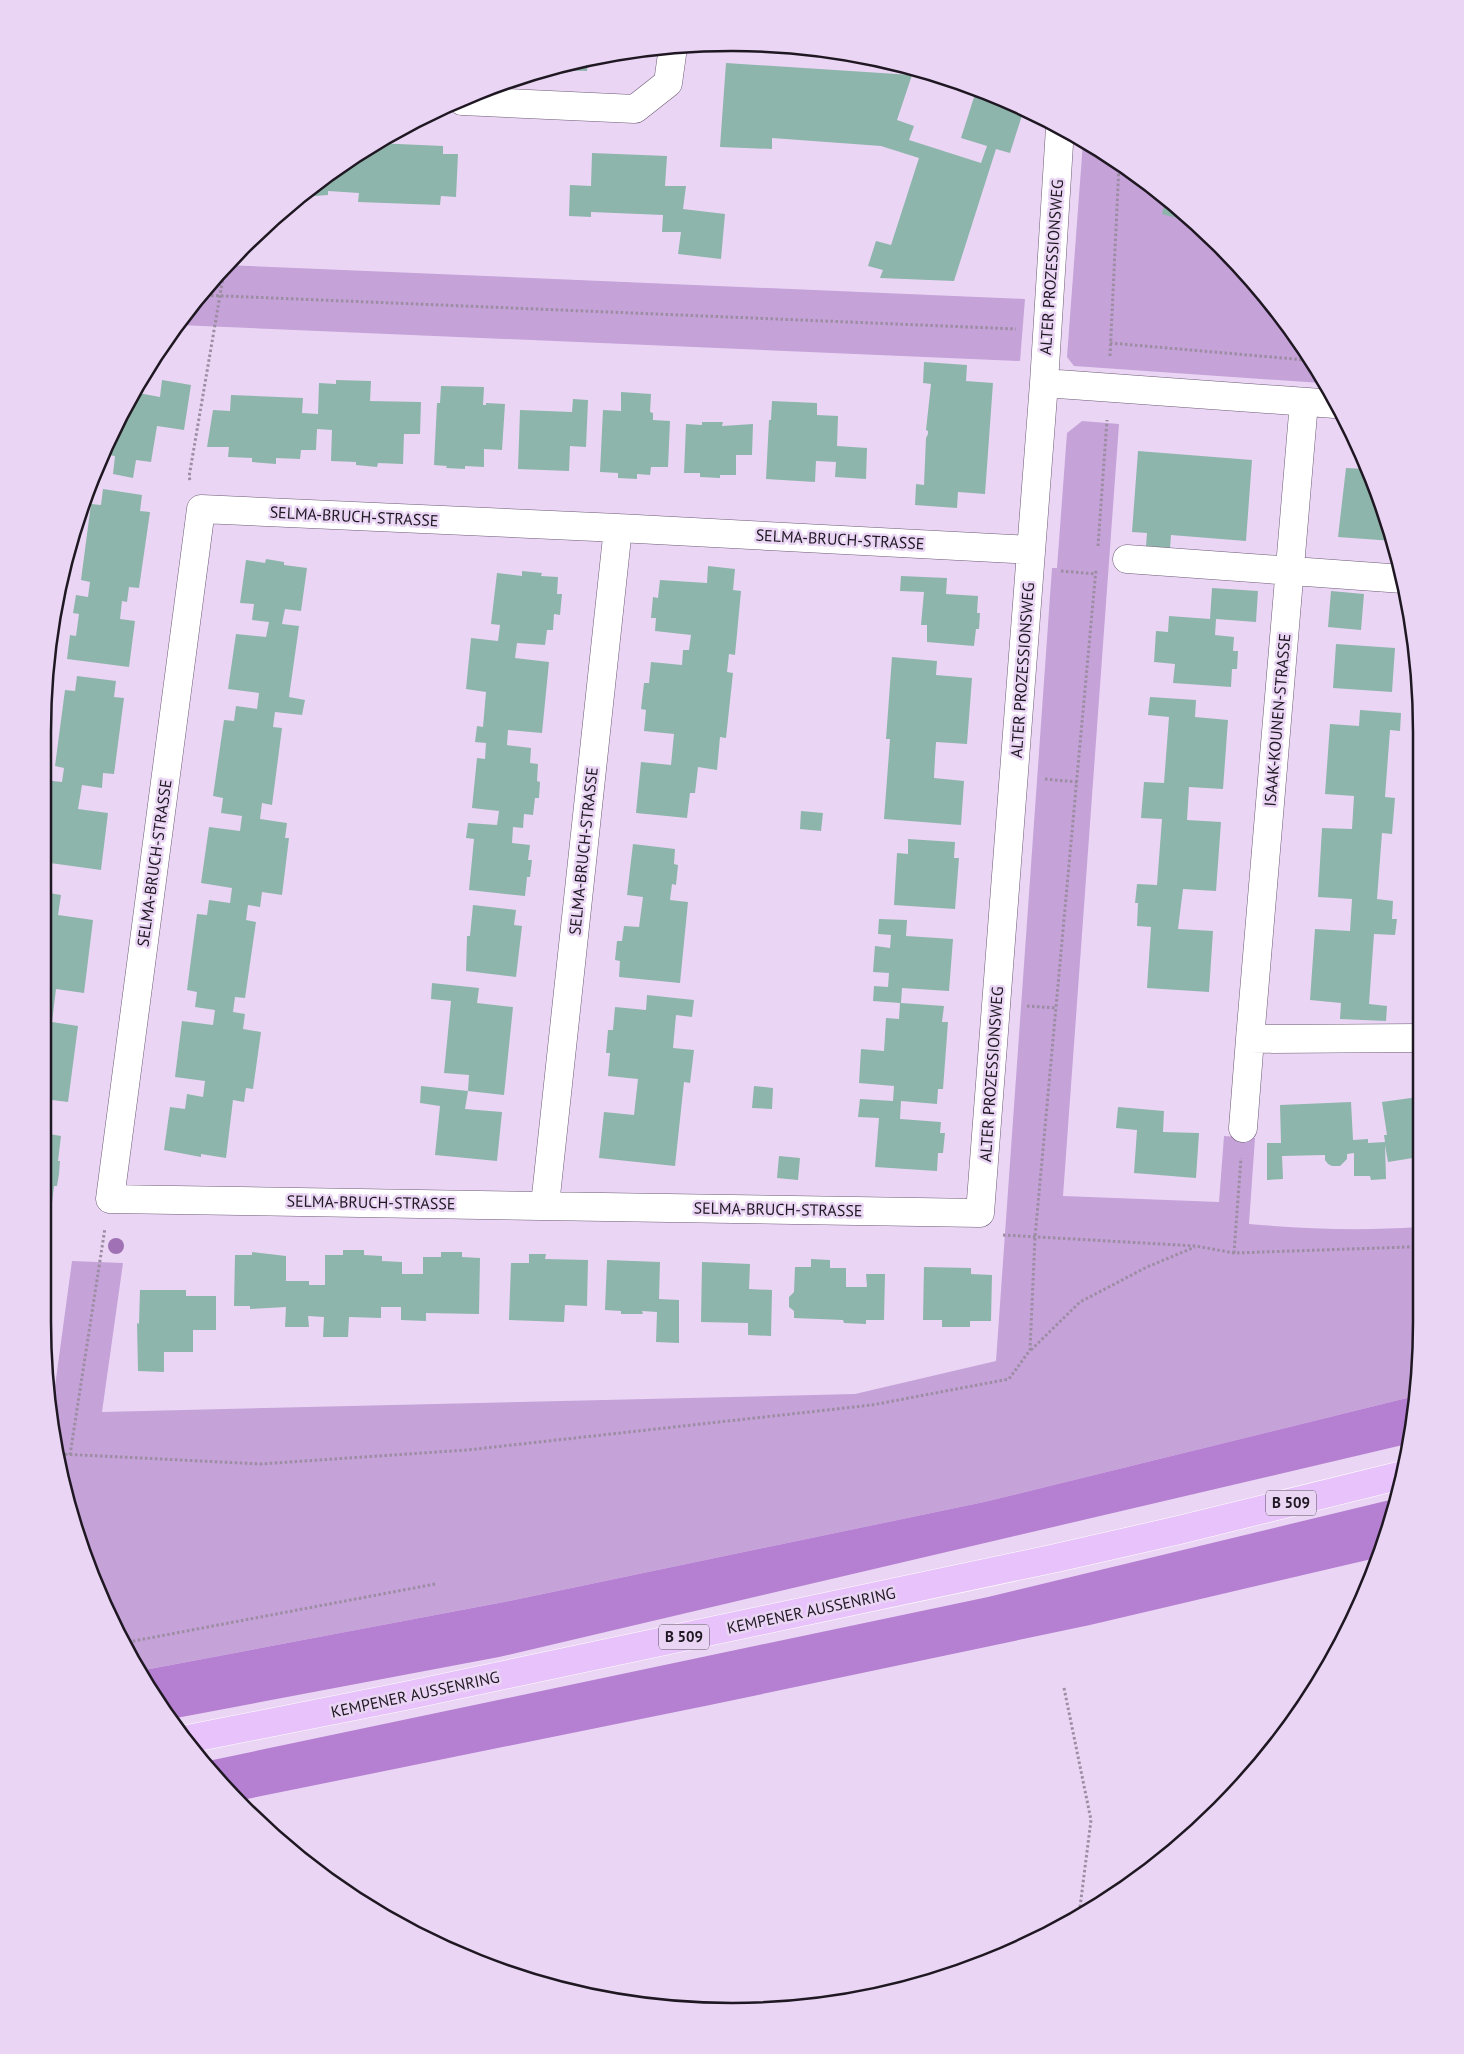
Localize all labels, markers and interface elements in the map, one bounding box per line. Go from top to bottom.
street label: ALTER PROZESSIONSWEG [1035,179,1067,355]
street label: SELMA-BRUCH-STRASSE [269,502,439,530]
street label: SELMA-BRUCH-STRASSE [755,525,925,553]
street label: ALTER PROZESSIONSWEG [1006,582,1038,758]
street label: ISAAK-KOUNEN-STRASSE [1259,633,1295,807]
street label: SELMA-BRUCH-STRASSE [564,766,602,936]
street label: SELMA-BRUCH-STRASSE [132,778,176,948]
street label: ALTER PROZESSIONSWEG [975,986,1007,1162]
street label: SELMA-BRUCH-STRASSE [286,1191,456,1213]
street label: SELMA-BRUCH-STRASSE [693,1198,863,1220]
road number: B 509 [1266,1490,1316,1516]
street label: KEMPENER AUSSENRING [725,1582,897,1638]
road number: B 509 [659,1624,709,1650]
street label: KEMPENER AUSSENRING [329,1666,501,1722]

